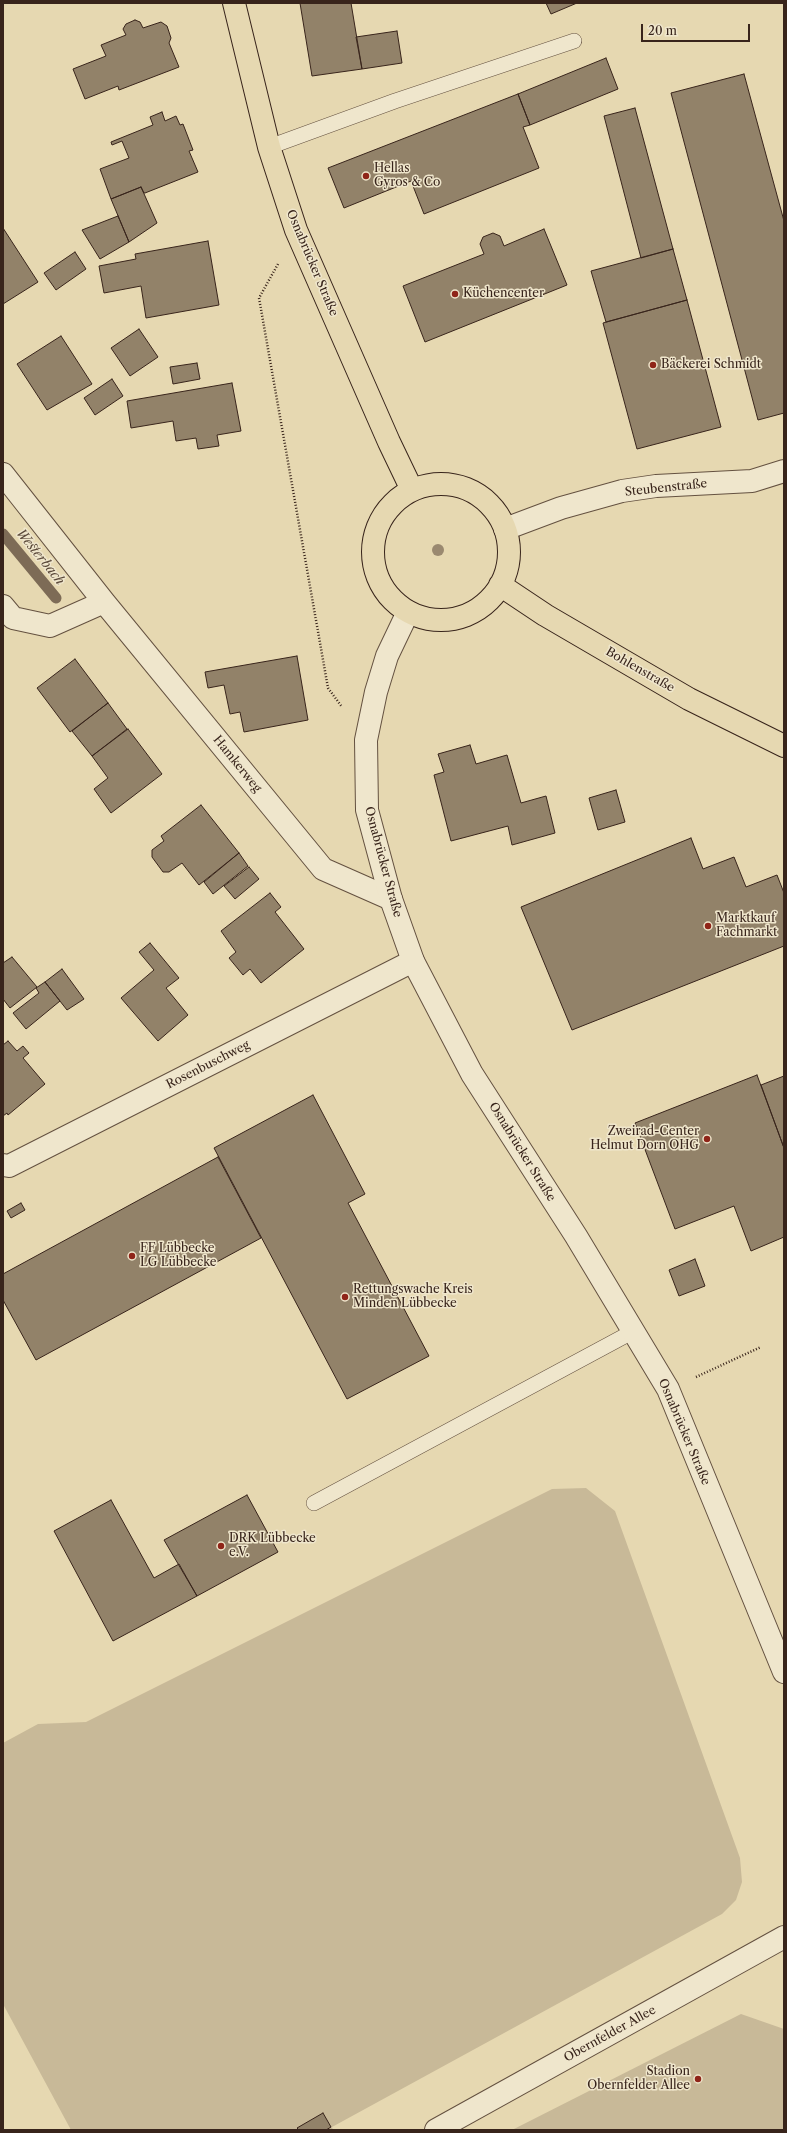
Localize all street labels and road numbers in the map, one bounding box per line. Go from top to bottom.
street label: Osnabrücker Straße [283,208,341,318]
street label: Steubenstraße [624,477,708,499]
street label: Bohlenstraße [603,645,677,695]
street label: Hamkerweg [210,733,264,795]
street label: Osnabrücker Straße [361,805,405,919]
street label: Rosenbuschweg [164,1038,252,1092]
street label: Osnabrücker Straße [486,1100,558,1204]
street label: Osnabrücker Straße [655,1377,713,1487]
street label: Obernfelder Allee [562,2003,658,2065]

